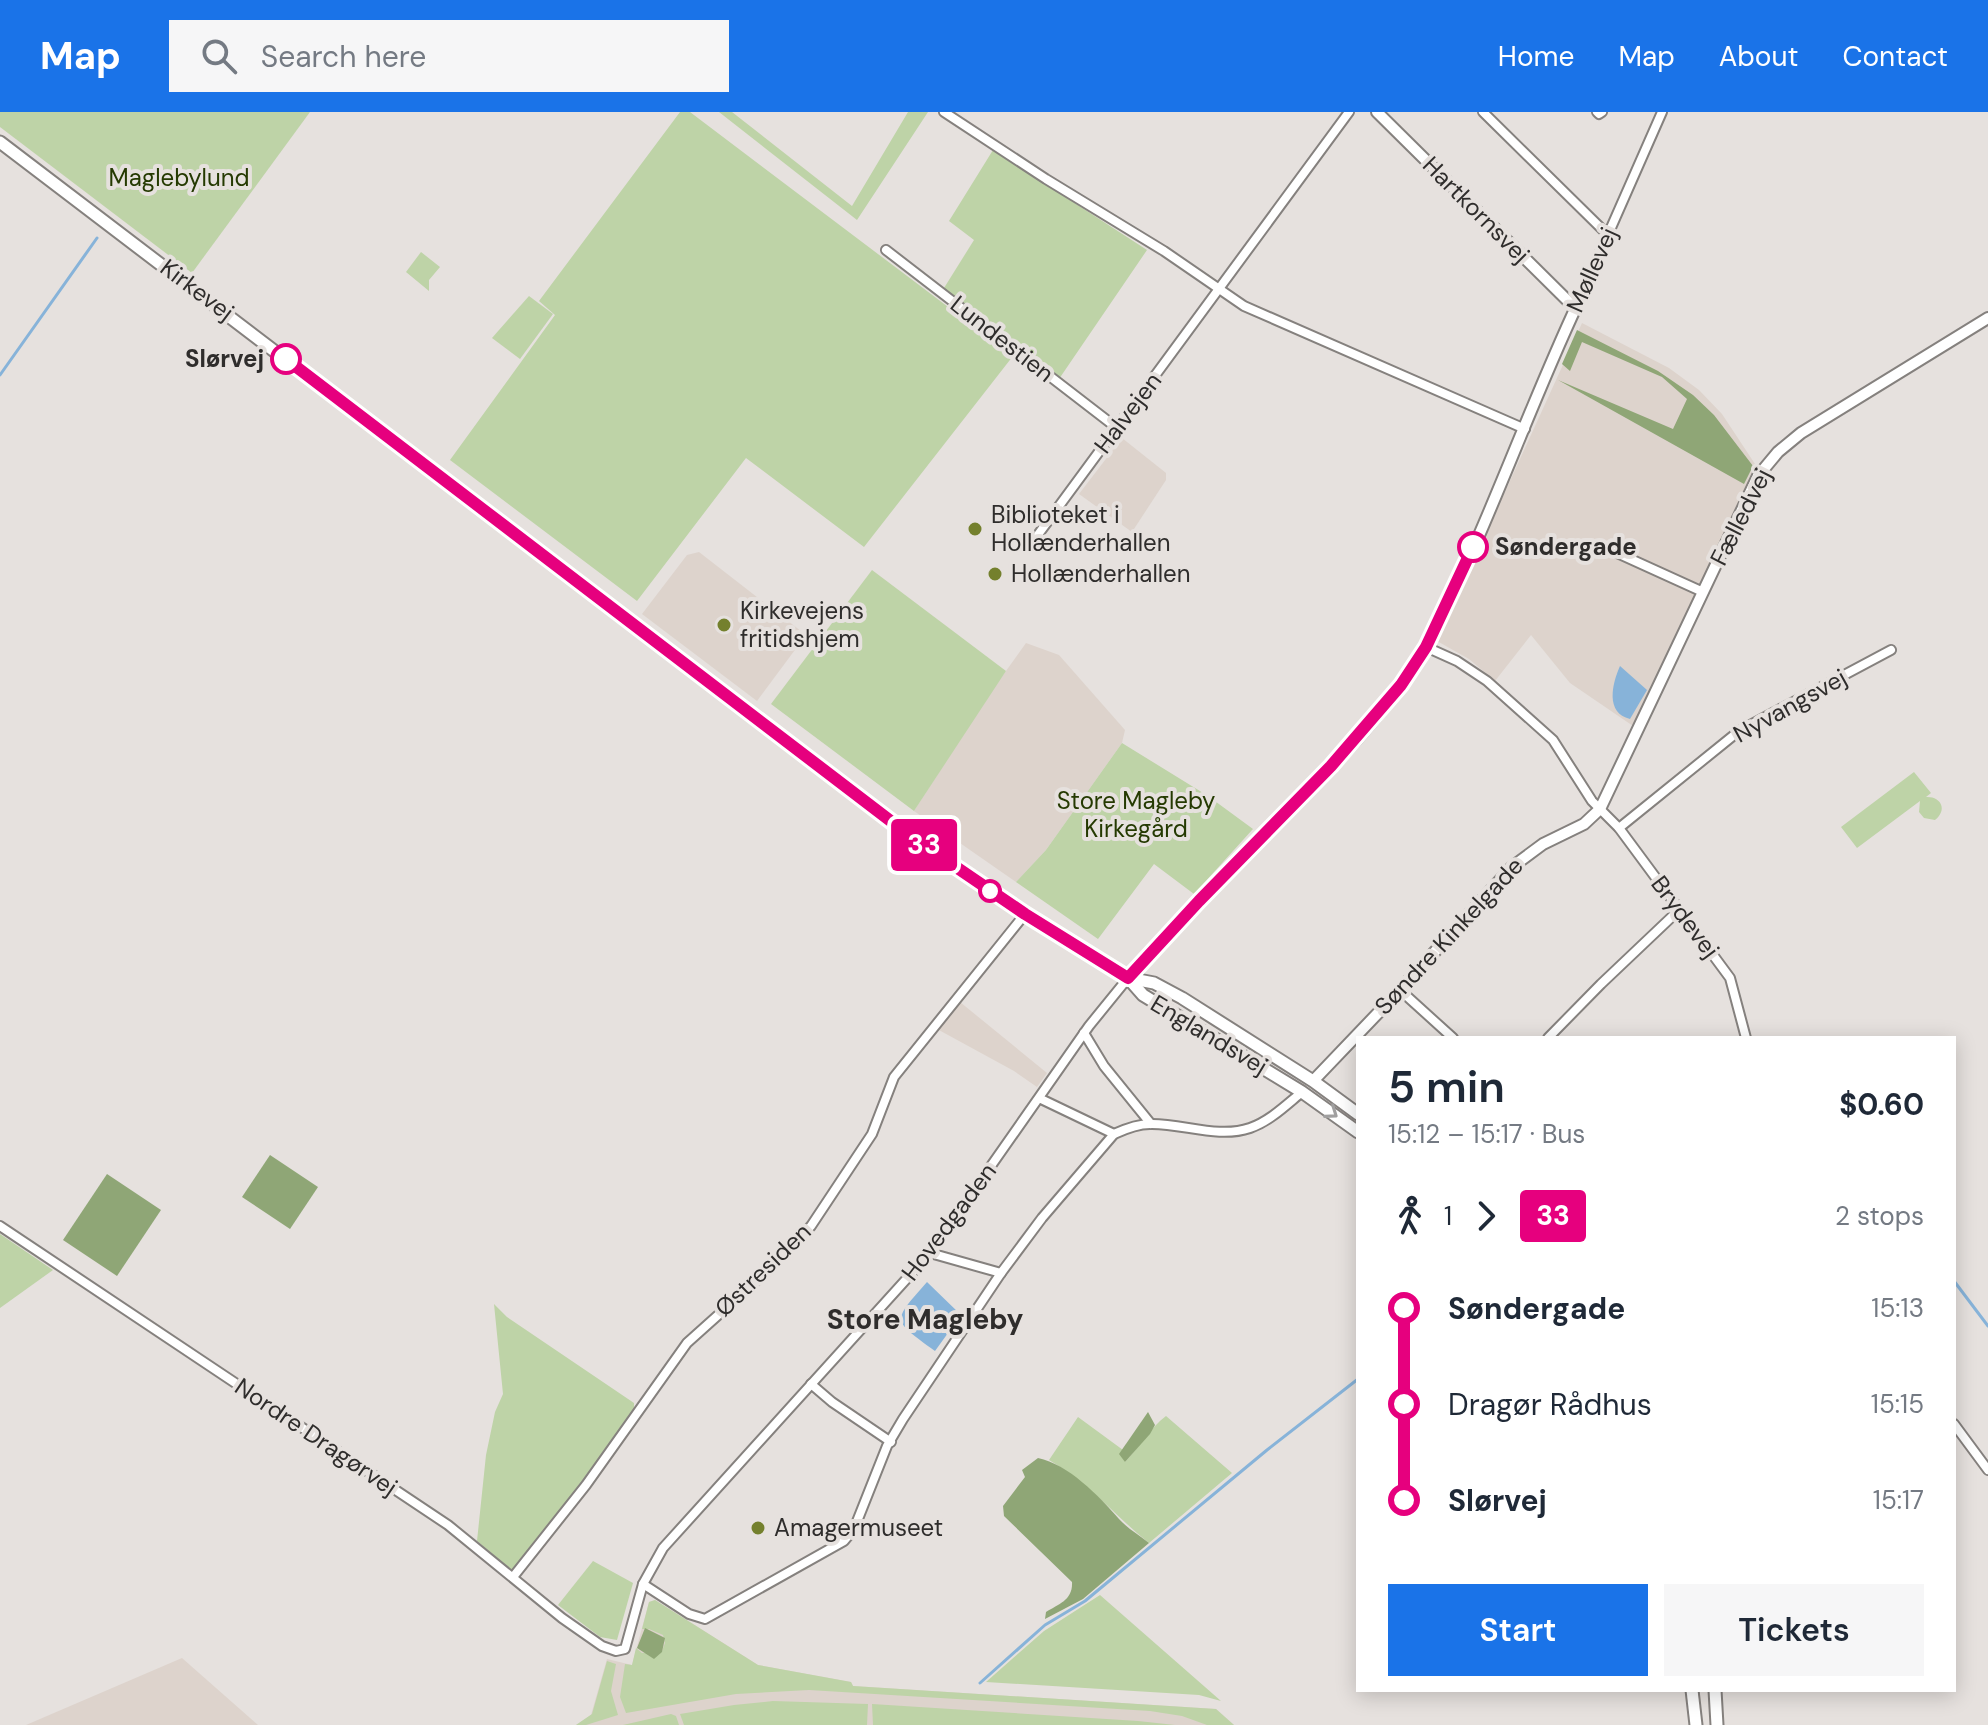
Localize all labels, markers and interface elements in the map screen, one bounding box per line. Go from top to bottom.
search box [169,20,729,92]
text: Map [40,31,121,81]
icon: search [197,34,241,78]
text: Search here [261,37,426,76]
text: Home [1498,38,1574,75]
text: Map [1618,38,1675,75]
text: About [1719,38,1798,75]
text: Contact [1842,38,1948,75]
street label: Hartkornsvej [1416,150,1536,270]
park label: Maglebylund [109,162,249,193]
street label: Møllevej [1559,222,1624,317]
street label: Kirkevej [154,252,240,327]
street label: Lundestien [944,289,1060,389]
place label: Slørvej [185,343,264,374]
marker: Slørvej [271,344,301,374]
street label: Halvejen [1087,366,1168,459]
street label: Fælledvej [1703,463,1778,571]
place label: Biblioteket i Hollænderhallen [991,499,1171,558]
marker: Biblioteket i Hollænderhallen [966,520,984,538]
place label: Søndergade [1495,531,1637,562]
marker: Søndergade [1458,532,1488,562]
place label: Hollænderhallen [1011,558,1191,589]
marker: Hollænderhallen [986,565,1004,583]
place label: Kirkevejens fritidshjem [740,595,864,654]
marker: Kirkevejens fritidshjem [715,616,733,634]
street label: Nyvangsvej [1728,662,1852,749]
park label: Store Magleby Kirkegård [1057,785,1215,844]
line badge: 33 [888,819,960,871]
text: 33 [907,826,941,863]
street label: Søndre Kinkelgade [1368,850,1530,1021]
street label: Brydevej [1644,869,1726,964]
unlabelled marker [979,880,1001,902]
street label: Englandsvej [1145,988,1273,1082]
text: 5 min [1388,1058,1505,1116]
text: $0.60 [1839,1085,1924,1124]
one-way arrow [1324,1104,1338,1118]
text: 15:12 – 15:17 · Bus [1388,1117,1585,1151]
street label: Hovedgaden [894,1157,1003,1287]
icon: walk [1388,1194,1432,1238]
icon: forward [1464,1194,1508,1238]
text: 33 [1536,1197,1570,1234]
text: 1 [1444,1199,1452,1233]
text: 2 stops [1835,1199,1924,1233]
street label: Østresiden [708,1216,817,1323]
text: Søndergade [1448,1289,1625,1328]
text: 15:13 [1871,1291,1924,1325]
district label: Store Magleby [827,1301,1023,1338]
street label: Nordre Dragørvej [229,1371,403,1502]
text: Dragør Rådhus [1448,1385,1652,1424]
text: 15:15 [1871,1387,1924,1421]
text: Slørvej [1448,1481,1547,1520]
text: 15:17 [1873,1483,1924,1517]
place label: Amagermuseet [774,1512,943,1543]
marker: Amagermuseet [749,1519,767,1537]
button: Start [1388,1584,1648,1676]
button: Tickets [1664,1584,1924,1676]

